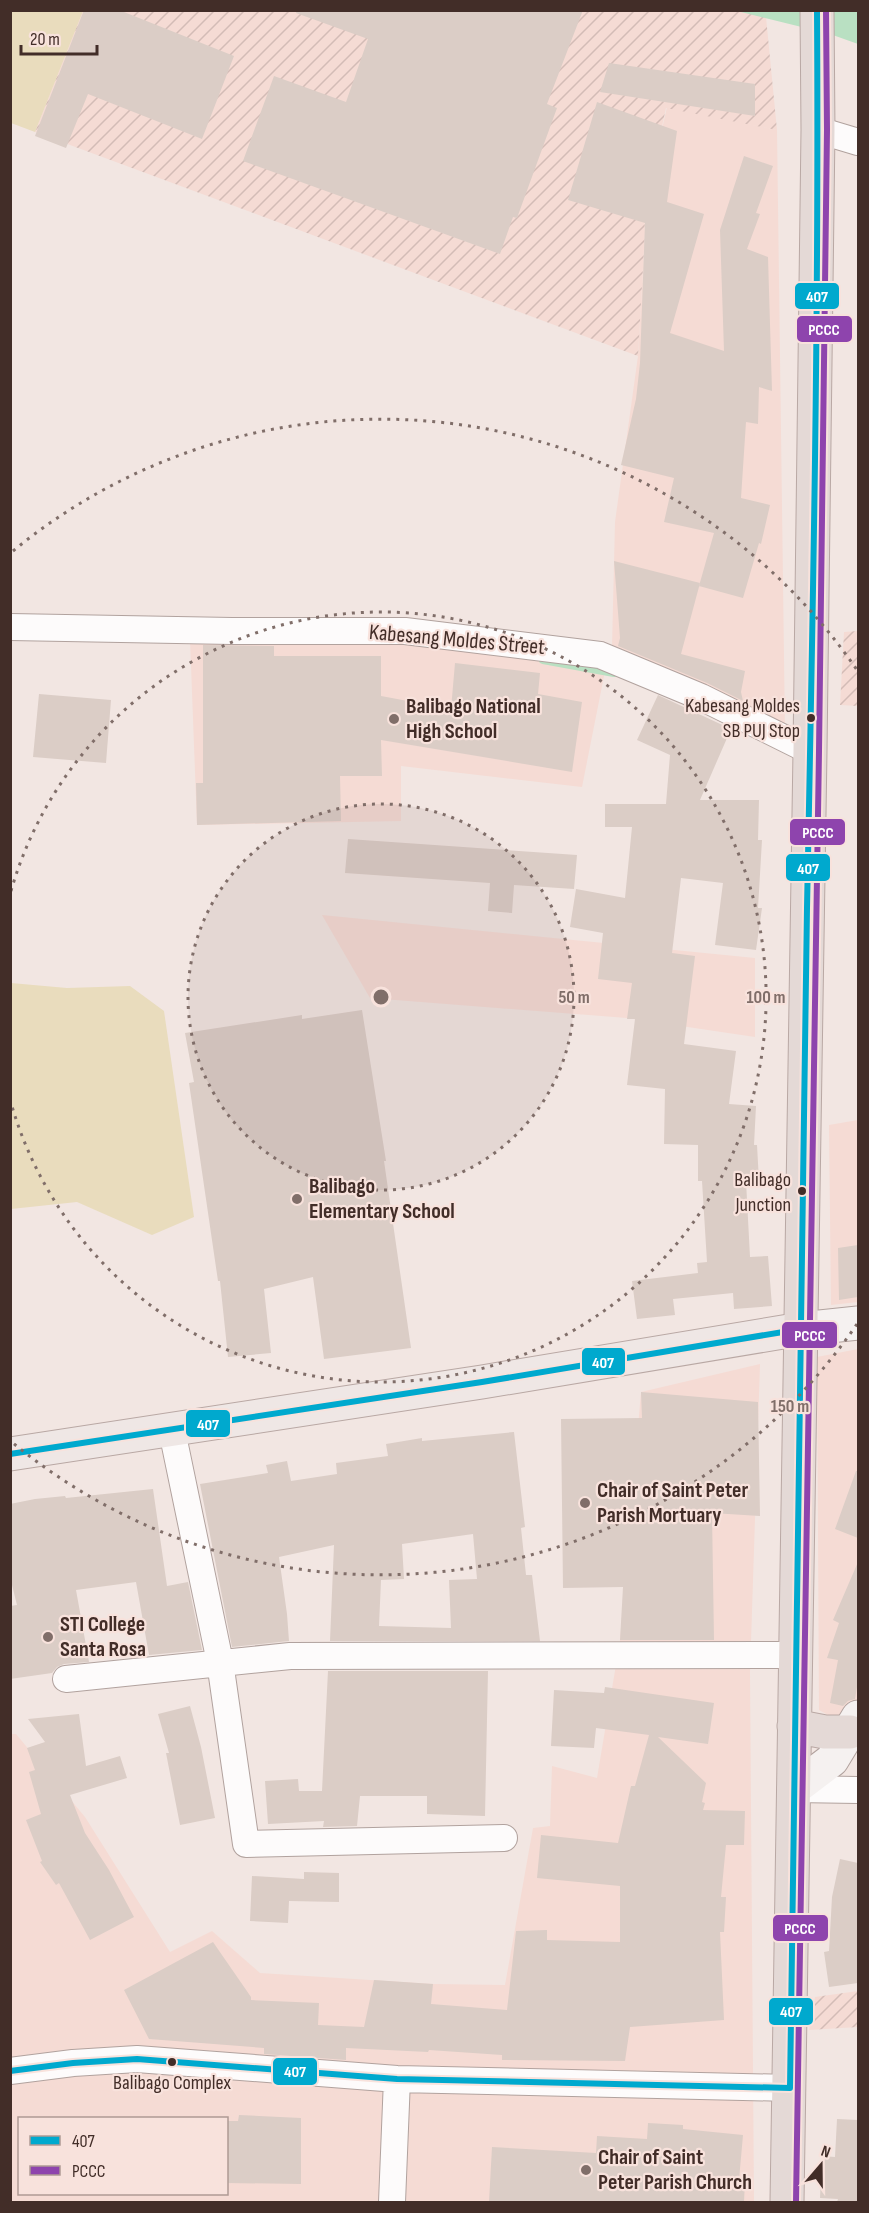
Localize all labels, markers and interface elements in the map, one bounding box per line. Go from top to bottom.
scale bar [21,18,98,56]
text: 20 m [30,29,60,50]
line badge: 407 [794,282,840,310]
text: 407 [806,288,828,307]
line badge: PCCC [796,315,853,343]
text: PCCC [808,321,840,340]
street label: Kabesang Moldes Street [368,619,546,661]
place label: Balibago National High School [406,693,541,745]
place label: Kabesang Moldes SB PUJ Stop [685,694,800,743]
marker: Balibago National High School [387,712,401,726]
marker: Kabesang Moldes SB PUJ Stop [805,712,817,724]
line badge: PCCC [789,818,846,846]
text: PCCC [802,824,834,843]
line badge: 407 [785,853,831,882]
text: 407 [797,860,819,879]
centre of rings [371,987,391,1007]
text: 50 m [558,987,590,1008]
text: 100 m [747,987,786,1008]
place label: Balibago Junction [734,1168,791,1217]
place label: Balibago Elementary School [309,1173,455,1225]
marker: Balibago Junction [796,1185,808,1197]
marker: Balibago Elementary School [290,1192,304,1206]
line badge: PCCC [781,1321,838,1349]
text: PCCC [794,1327,826,1346]
line badge: 407 [581,1347,626,1376]
text: 407 [592,1354,614,1373]
text: 150 m [771,1396,809,1417]
line badge: 407 [185,1409,231,1438]
text: 407 [197,1416,219,1435]
place label: Chair of Saint Peter Parish Mortuary [597,1477,748,1529]
marker: Chair of Saint Peter Parish Mortuary [578,1496,592,1510]
place label: STI College Santa Rosa [60,1611,146,1663]
marker: STI College Santa Rosa [41,1630,55,1644]
line badge: PCCC [772,1914,829,1942]
text: PCCC [784,1920,816,1939]
line badge: 407 [768,1997,814,2026]
text: 407 [780,2003,802,2022]
marker: Balibago Complex [166,2056,178,2068]
line badge: 407 [272,2057,318,2086]
text: 407 [284,2063,306,2082]
place label: Balibago Complex [113,2071,231,2095]
legend [18,2117,228,2195]
text: 407 [72,2131,96,2152]
north arrow [791,2135,851,2195]
text: N [818,2142,833,2163]
place label: Chair of Saint Peter Parish Church [598,2144,752,2196]
text: PCCC [72,2161,106,2182]
marker: Chair of Saint Peter Parish Church [579,2163,593,2177]

